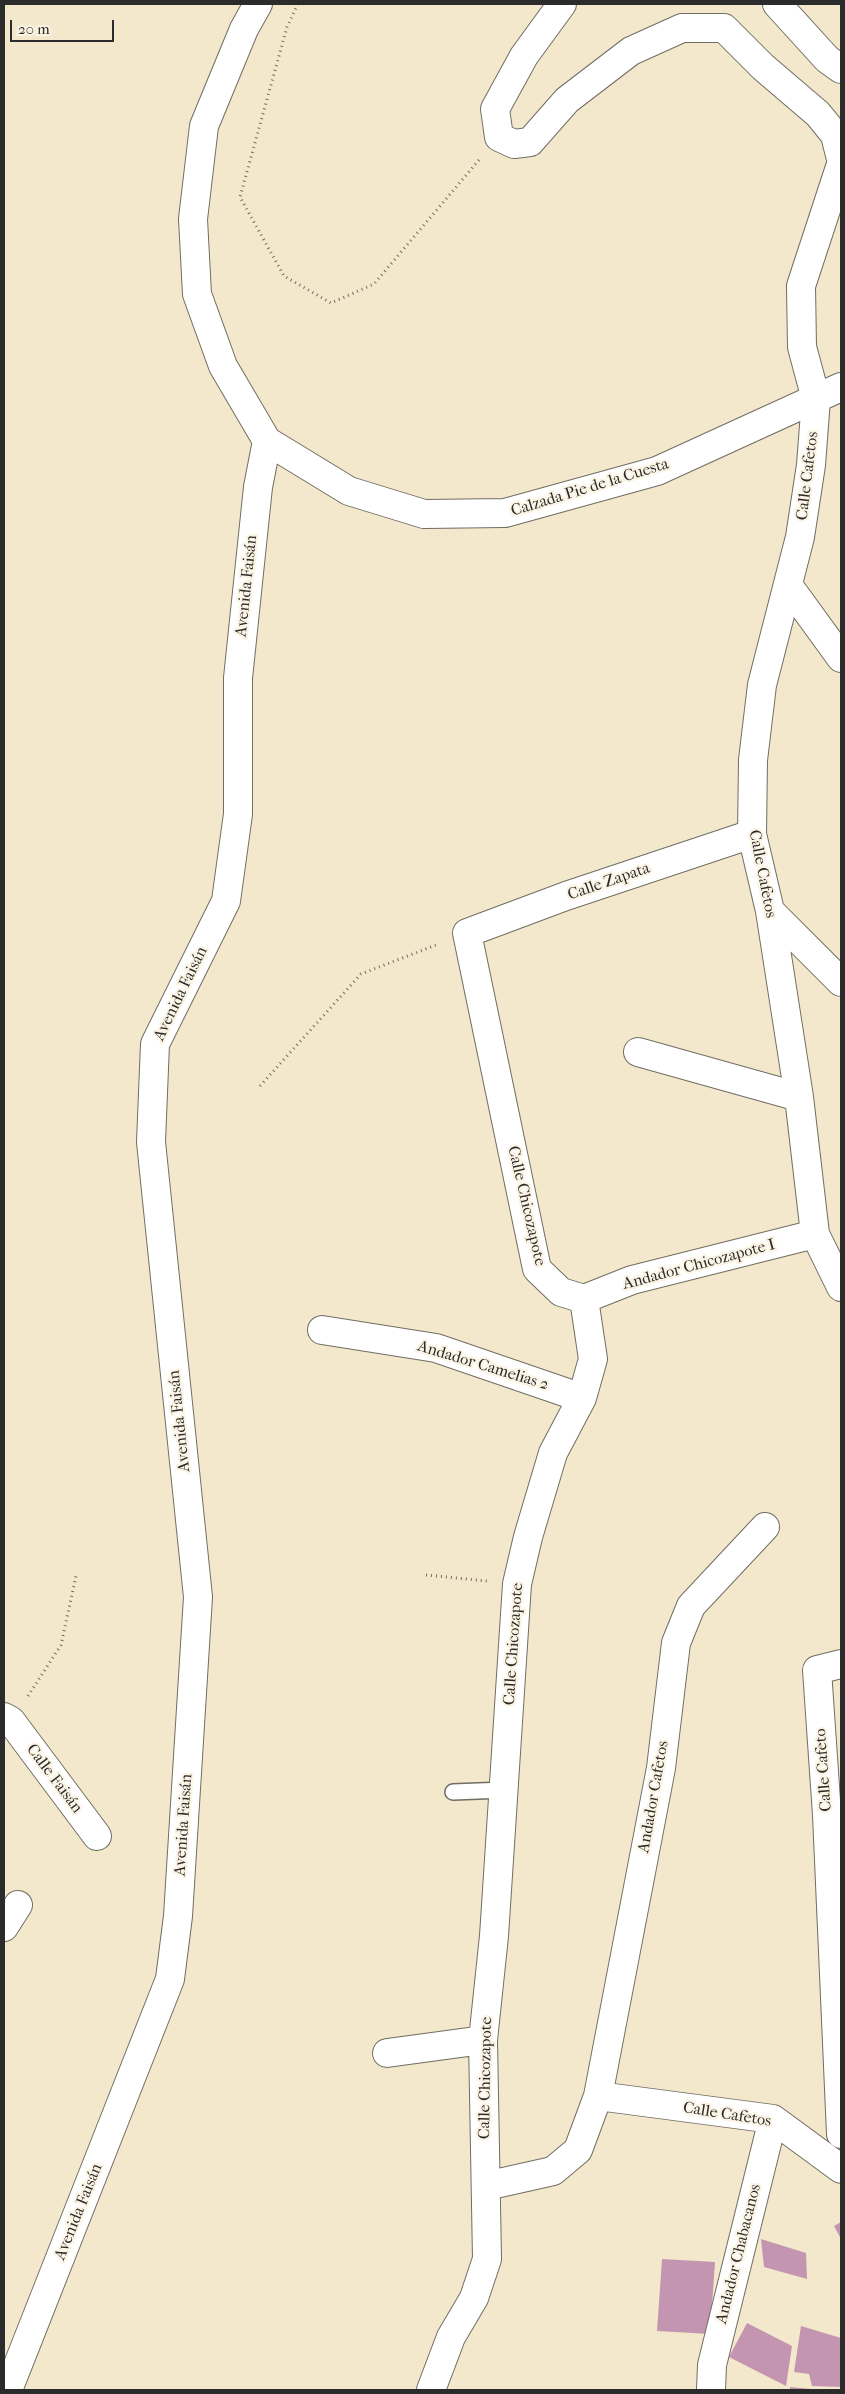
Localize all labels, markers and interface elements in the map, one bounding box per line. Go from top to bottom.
scale bar [12,10,116,42]
text: 20 m [18,20,50,38]
street label: Calle Cafetos [793,431,823,521]
street label: Calzada Pie de la Cuesta [509,455,671,521]
street label: Avenida Faisán [232,534,262,638]
street label: Calle Cafetos [744,828,780,920]
street label: Calle Zapata [565,859,653,905]
street label: Avenida Faisán [150,944,212,1044]
street label: Calle Chicozapote [503,1144,549,1268]
street label: Andador Chicozapote I [621,1235,777,1295]
street label: Andador Camelias 2 [415,1337,551,1395]
street label: Avenida Faisán [165,1369,195,1473]
street label: Calle Chicozapote [500,1582,528,1706]
street label: Calle Cafeto [812,1728,836,1812]
street label: Andador Cafetos [635,1739,673,1855]
street label: Calle Faisán [22,1741,86,1817]
street label: Avenida Faisán [171,1773,197,1877]
street label: Calle Chicozapote [475,2017,497,2139]
street label: Calle Cafetos [681,2099,773,2131]
street label: Avenida Faisán [51,2161,107,2263]
street label: Andador Chabacanos [712,2182,766,2326]

